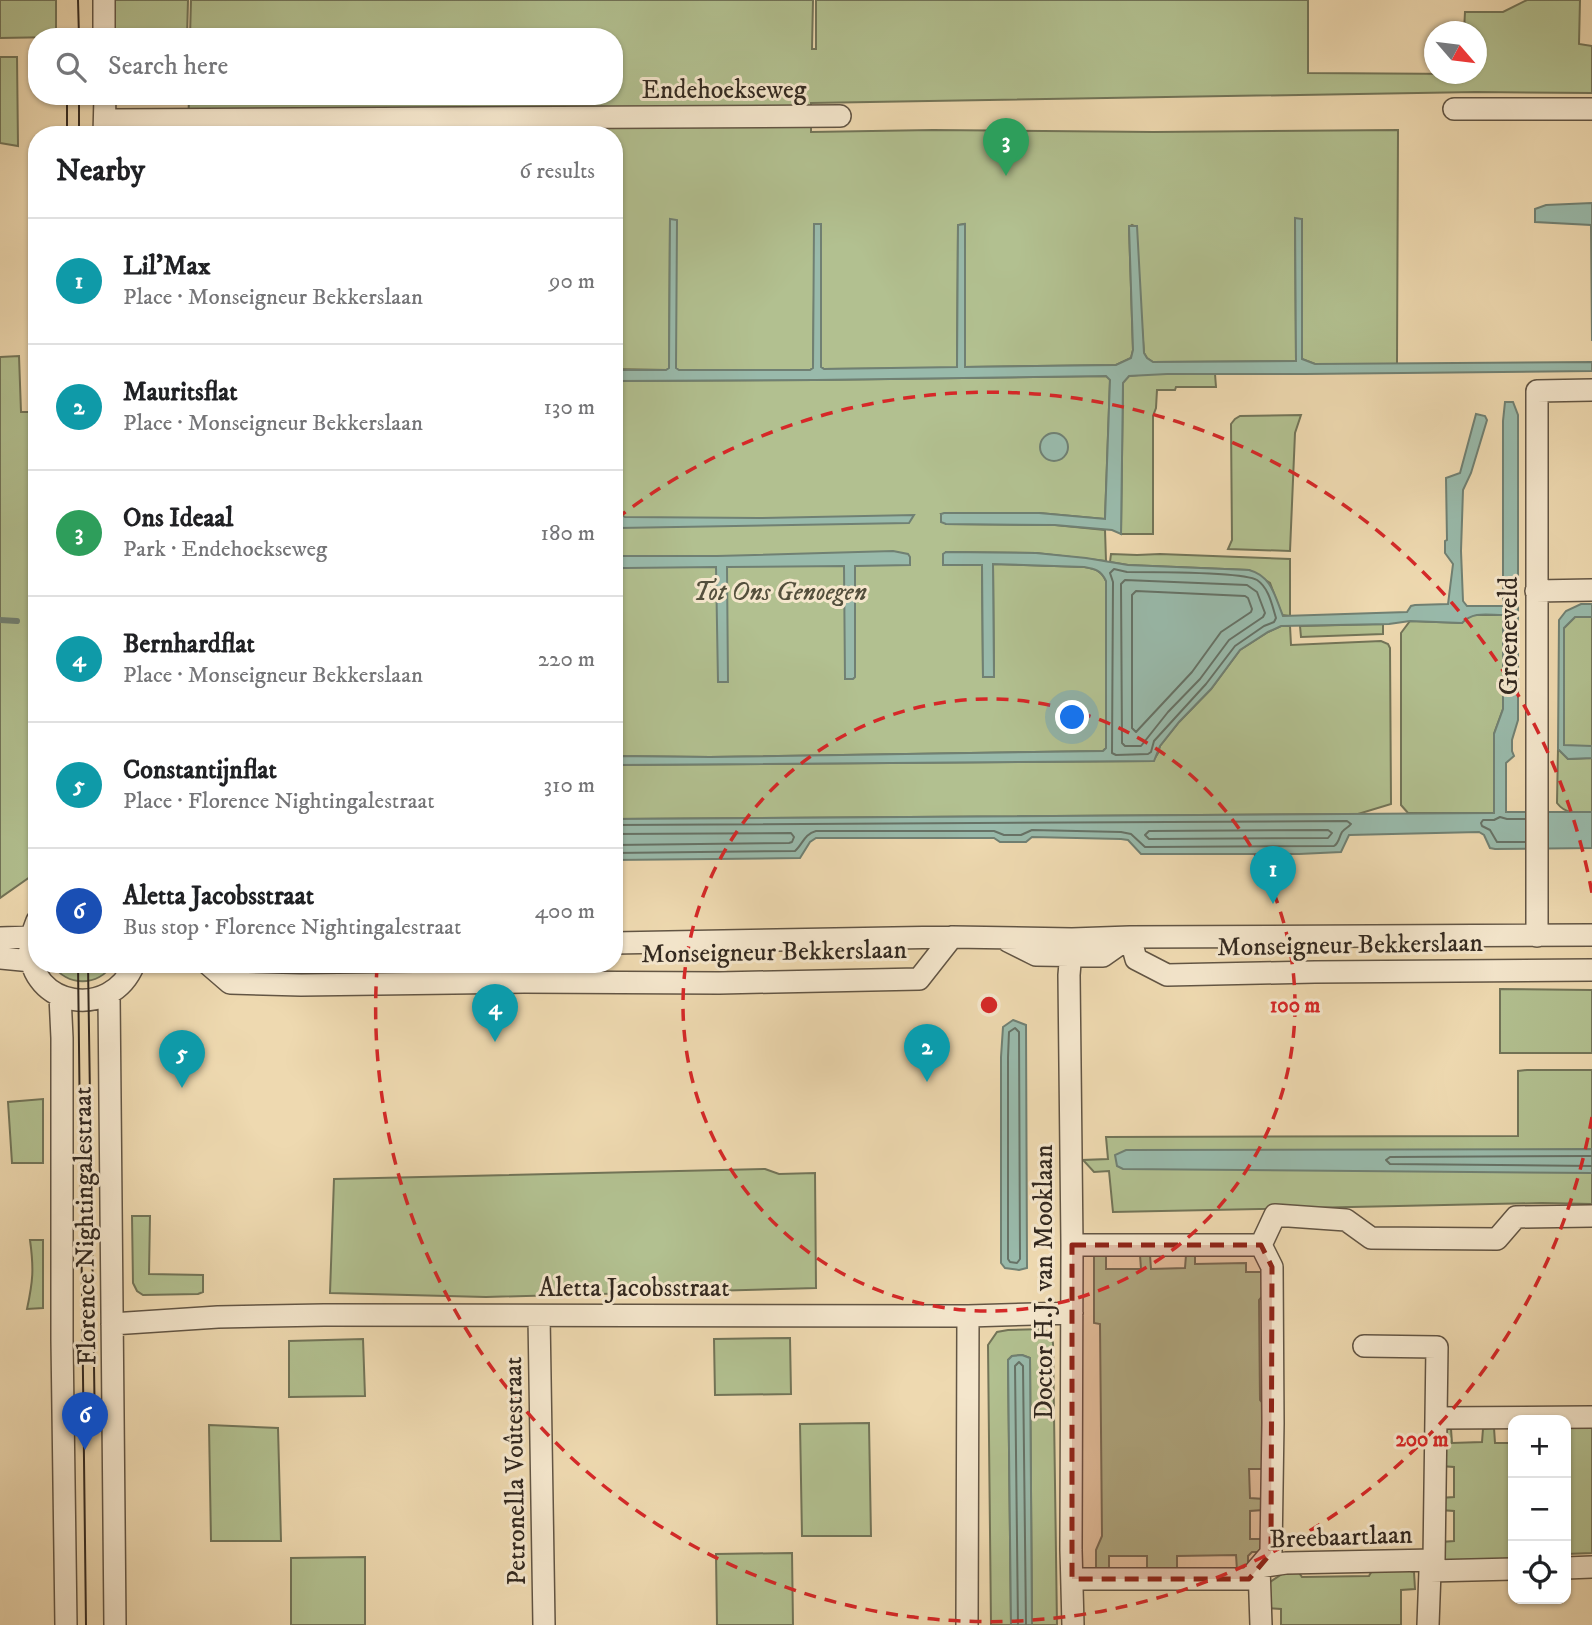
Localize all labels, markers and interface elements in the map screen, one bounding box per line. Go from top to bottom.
north arrow [1424,21,1487,84]
search box [28,28,623,105]
icon: search [52,48,90,86]
text: Search here [108,50,228,83]
street label: Endehoekseweg [642,74,807,107]
pin: 3 [983,118,1029,176]
text: Nearby [56,153,145,190]
text: 6 results [519,157,595,186]
text: Lil'Max [123,250,210,283]
text: 1 [75,267,83,296]
text: 90 m [549,267,595,296]
text: Place · Monseigneur Bekkerslaan [123,283,423,312]
text: Mauritsflat [123,376,238,409]
text: 2 [73,393,85,422]
text: 130 m [543,393,595,422]
text: Place · Monseigneur Bekkerslaan [123,409,423,438]
text: Ons Ideaal [123,502,233,535]
text: 3 [75,519,83,548]
text: 180 m [540,519,595,548]
text: Park · Endehoekseweg [123,535,327,564]
park label: Tot Ons Genoegen [693,576,867,609]
street label: Groeneveld [1493,577,1526,695]
text: Bernhardflat [123,628,255,661]
text: 4 [72,645,86,674]
text: 220 m [538,645,595,674]
text: Place · Monseigneur Bekkerslaan [123,661,423,690]
your location [1055,700,1089,734]
text: Constantijnflat [123,754,277,787]
text: 5 [73,771,85,800]
text: 310 m [543,771,595,800]
text: Place · Florence Nightingalestraat [123,787,435,816]
pin: 1 [1250,846,1296,904]
text: Aletta Jacobsstraat [123,880,314,913]
text: 6 [73,897,85,926]
text: 400 m [535,897,595,926]
text: Bus stop · Florence Nightingalestraat [123,913,461,942]
street label: Monseigneur Bekkerslaan [1217,927,1484,964]
street label: Monseigneur Bekkerslaan [641,934,908,971]
pin: 4 [472,984,518,1042]
centre of rings [977,993,1001,1017]
text: 100 m [1270,993,1320,1019]
pin: 2 [904,1024,950,1082]
pin: 5 [159,1030,205,1088]
street label: Florence Nightingalestraat [67,1086,104,1366]
street label: Doctor H.J. van Mooklaan [1028,1144,1061,1419]
street label: Aletta Jacobsstraat [538,1272,730,1305]
street label: Petronella Voûtestraat [497,1356,534,1586]
pin: 6 [62,1392,108,1450]
map controls [1508,1415,1571,1604]
button: + [1508,1415,1571,1478]
text: 200 m [1395,1427,1449,1453]
button: − [1508,1478,1571,1541]
street label: Breebaartlaan [1269,1518,1414,1556]
button: locate [1508,1541,1571,1604]

